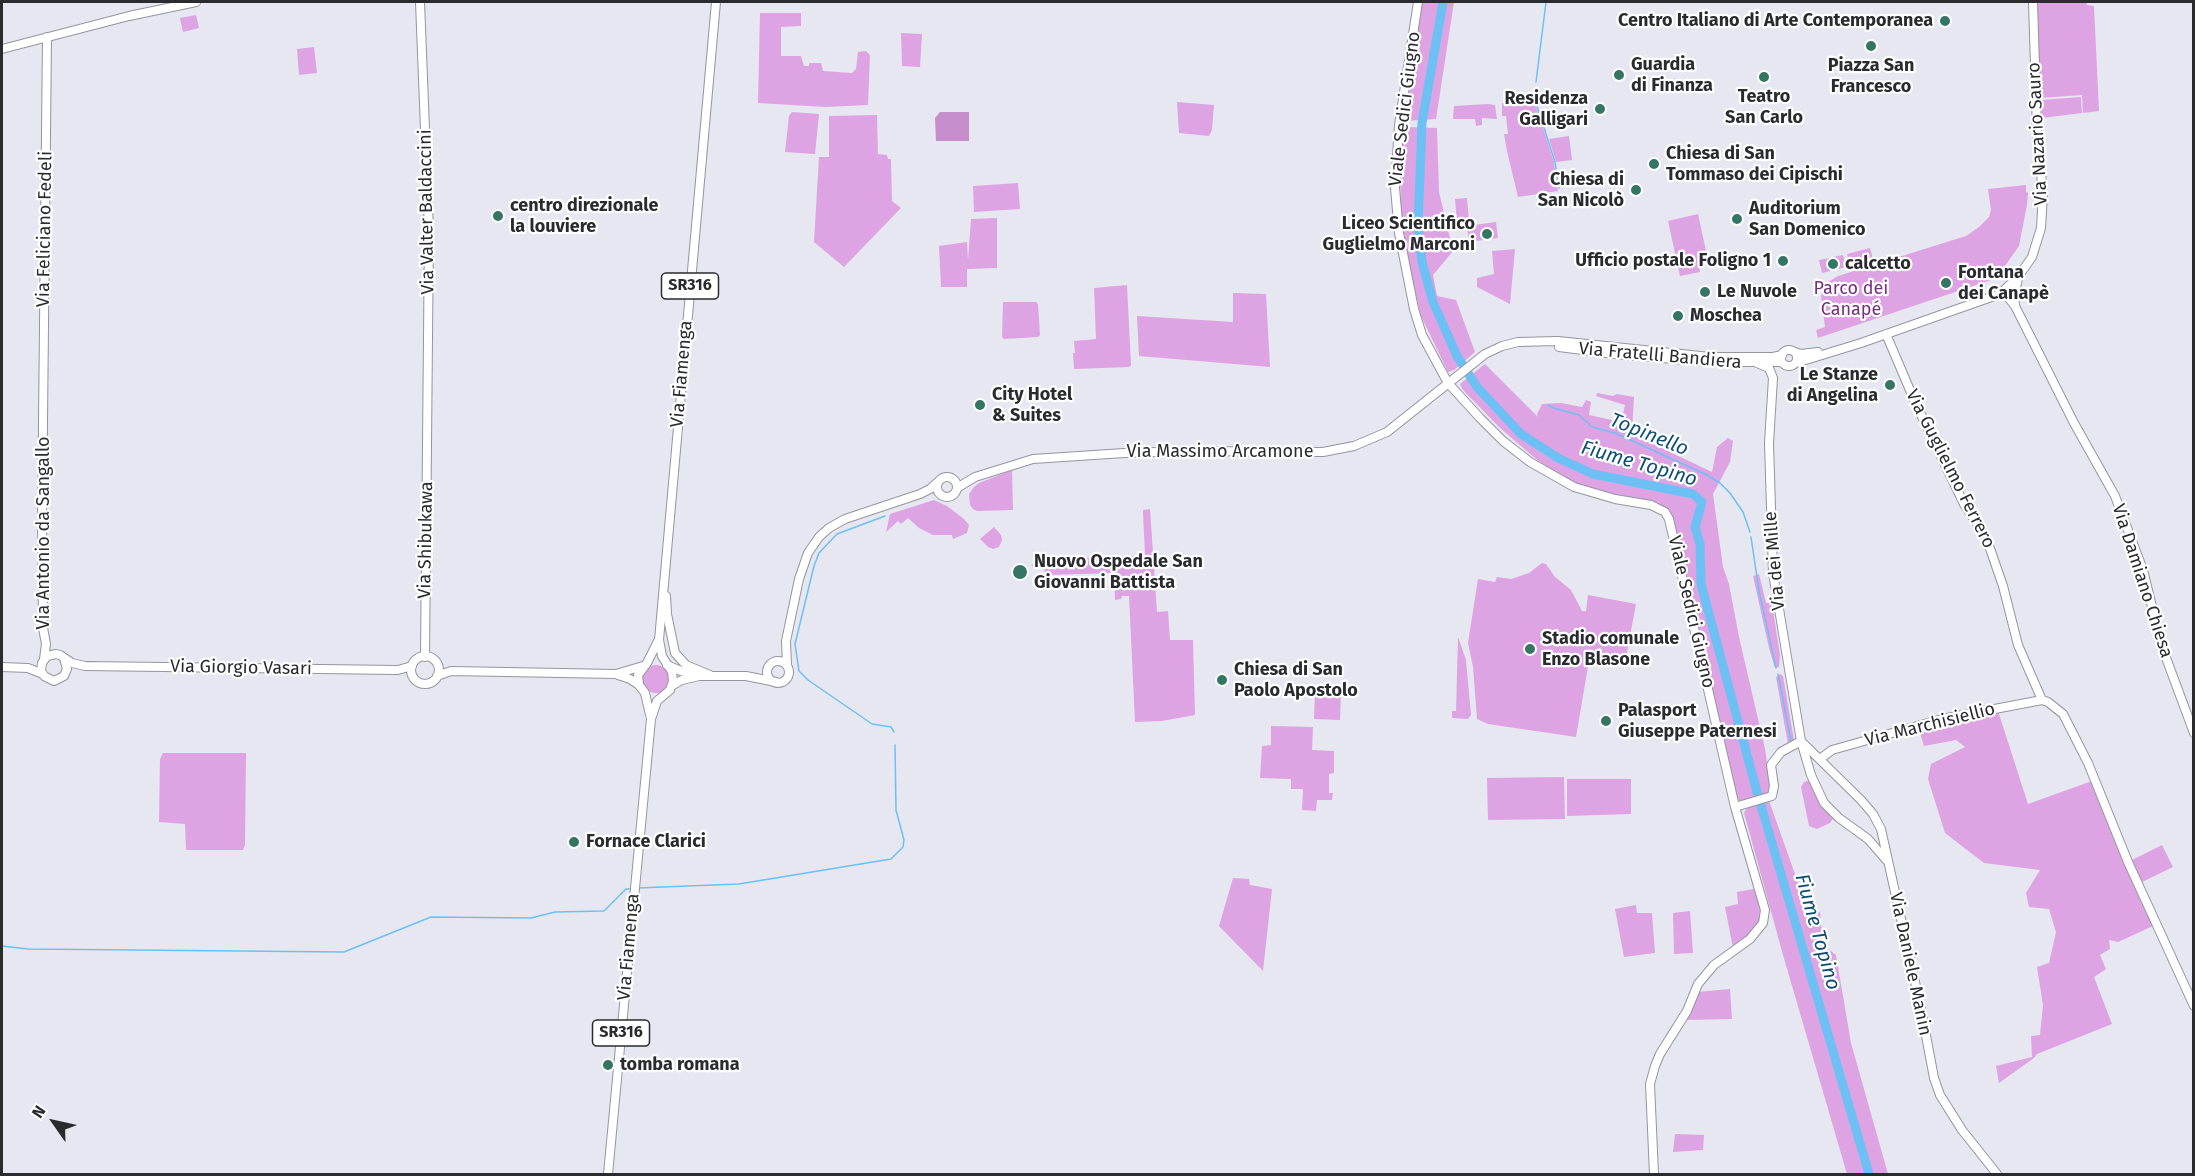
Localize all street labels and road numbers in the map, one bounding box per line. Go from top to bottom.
street label: Viale Sedici Giugno [1385,30,1425,188]
street label: Via Nazario Sauro [2023,62,2053,206]
street label: Via Valter Baldaccini [415,129,439,295]
street label: Via Feliciano Fedeli [33,151,57,307]
road number: SR316 [662,273,718,299]
street label: Via Fiamenga [667,320,697,428]
street label: Via Fratelli Bandiera [1578,338,1742,374]
street label: Via Guglielmo Ferrero [1901,386,1999,552]
street label: Via Antonio da Sangallo [33,436,55,630]
street label: Via Massimo Arcamone [1127,441,1313,463]
street label: Via Shibukawa [414,481,438,599]
street label: Via Damiano Chiesa [2107,501,2177,661]
street label: Via dei Mille [1760,511,1790,611]
street label: Viale Sedici Giugno [1663,534,1719,690]
street label: Via Giorgio Vasari [170,656,312,680]
street label: Via Marchisiellio [1863,698,1997,752]
street label: Via Daniele Manin [1884,890,1936,1038]
street label: Via Fiamenga [614,893,644,1001]
road number: SR316 [592,1020,650,1046]

